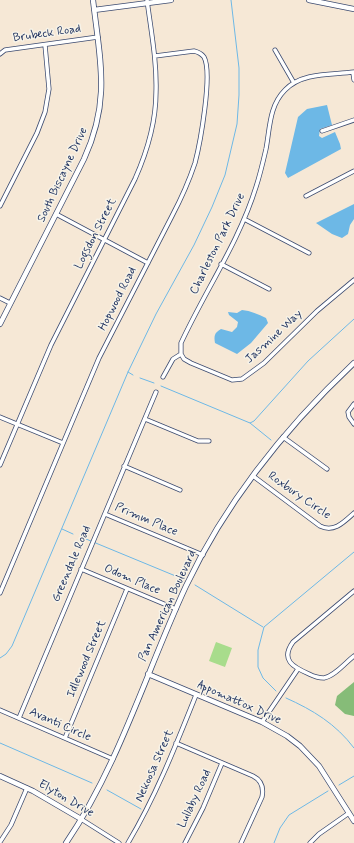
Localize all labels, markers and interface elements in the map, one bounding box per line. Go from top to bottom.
street label: Brubeck Road [12,22,82,46]
street label: South Biscayne Drive [35,125,91,225]
street label: Charleston Park Drive [187,191,249,297]
street label: Logsdon Street [72,196,120,272]
street label: Hopwood Road [96,265,140,333]
street label: Jasmine Way [243,307,305,367]
street label: Roxbury Circle [265,469,333,523]
street label: Primm Place [112,500,180,540]
street label: Greendale Road [49,524,95,604]
street label: Pan American Boulevard [136,548,200,664]
street label: Odom Place [102,562,162,598]
street label: Idlewood Street [64,618,110,700]
street label: Appomattox Drive [195,678,283,728]
street label: Avanti Circle [27,705,93,745]
street label: Nekoosa Street [133,728,177,804]
street label: Lullaby Road [175,767,215,831]
street label: Elyton Drive [36,777,96,821]

